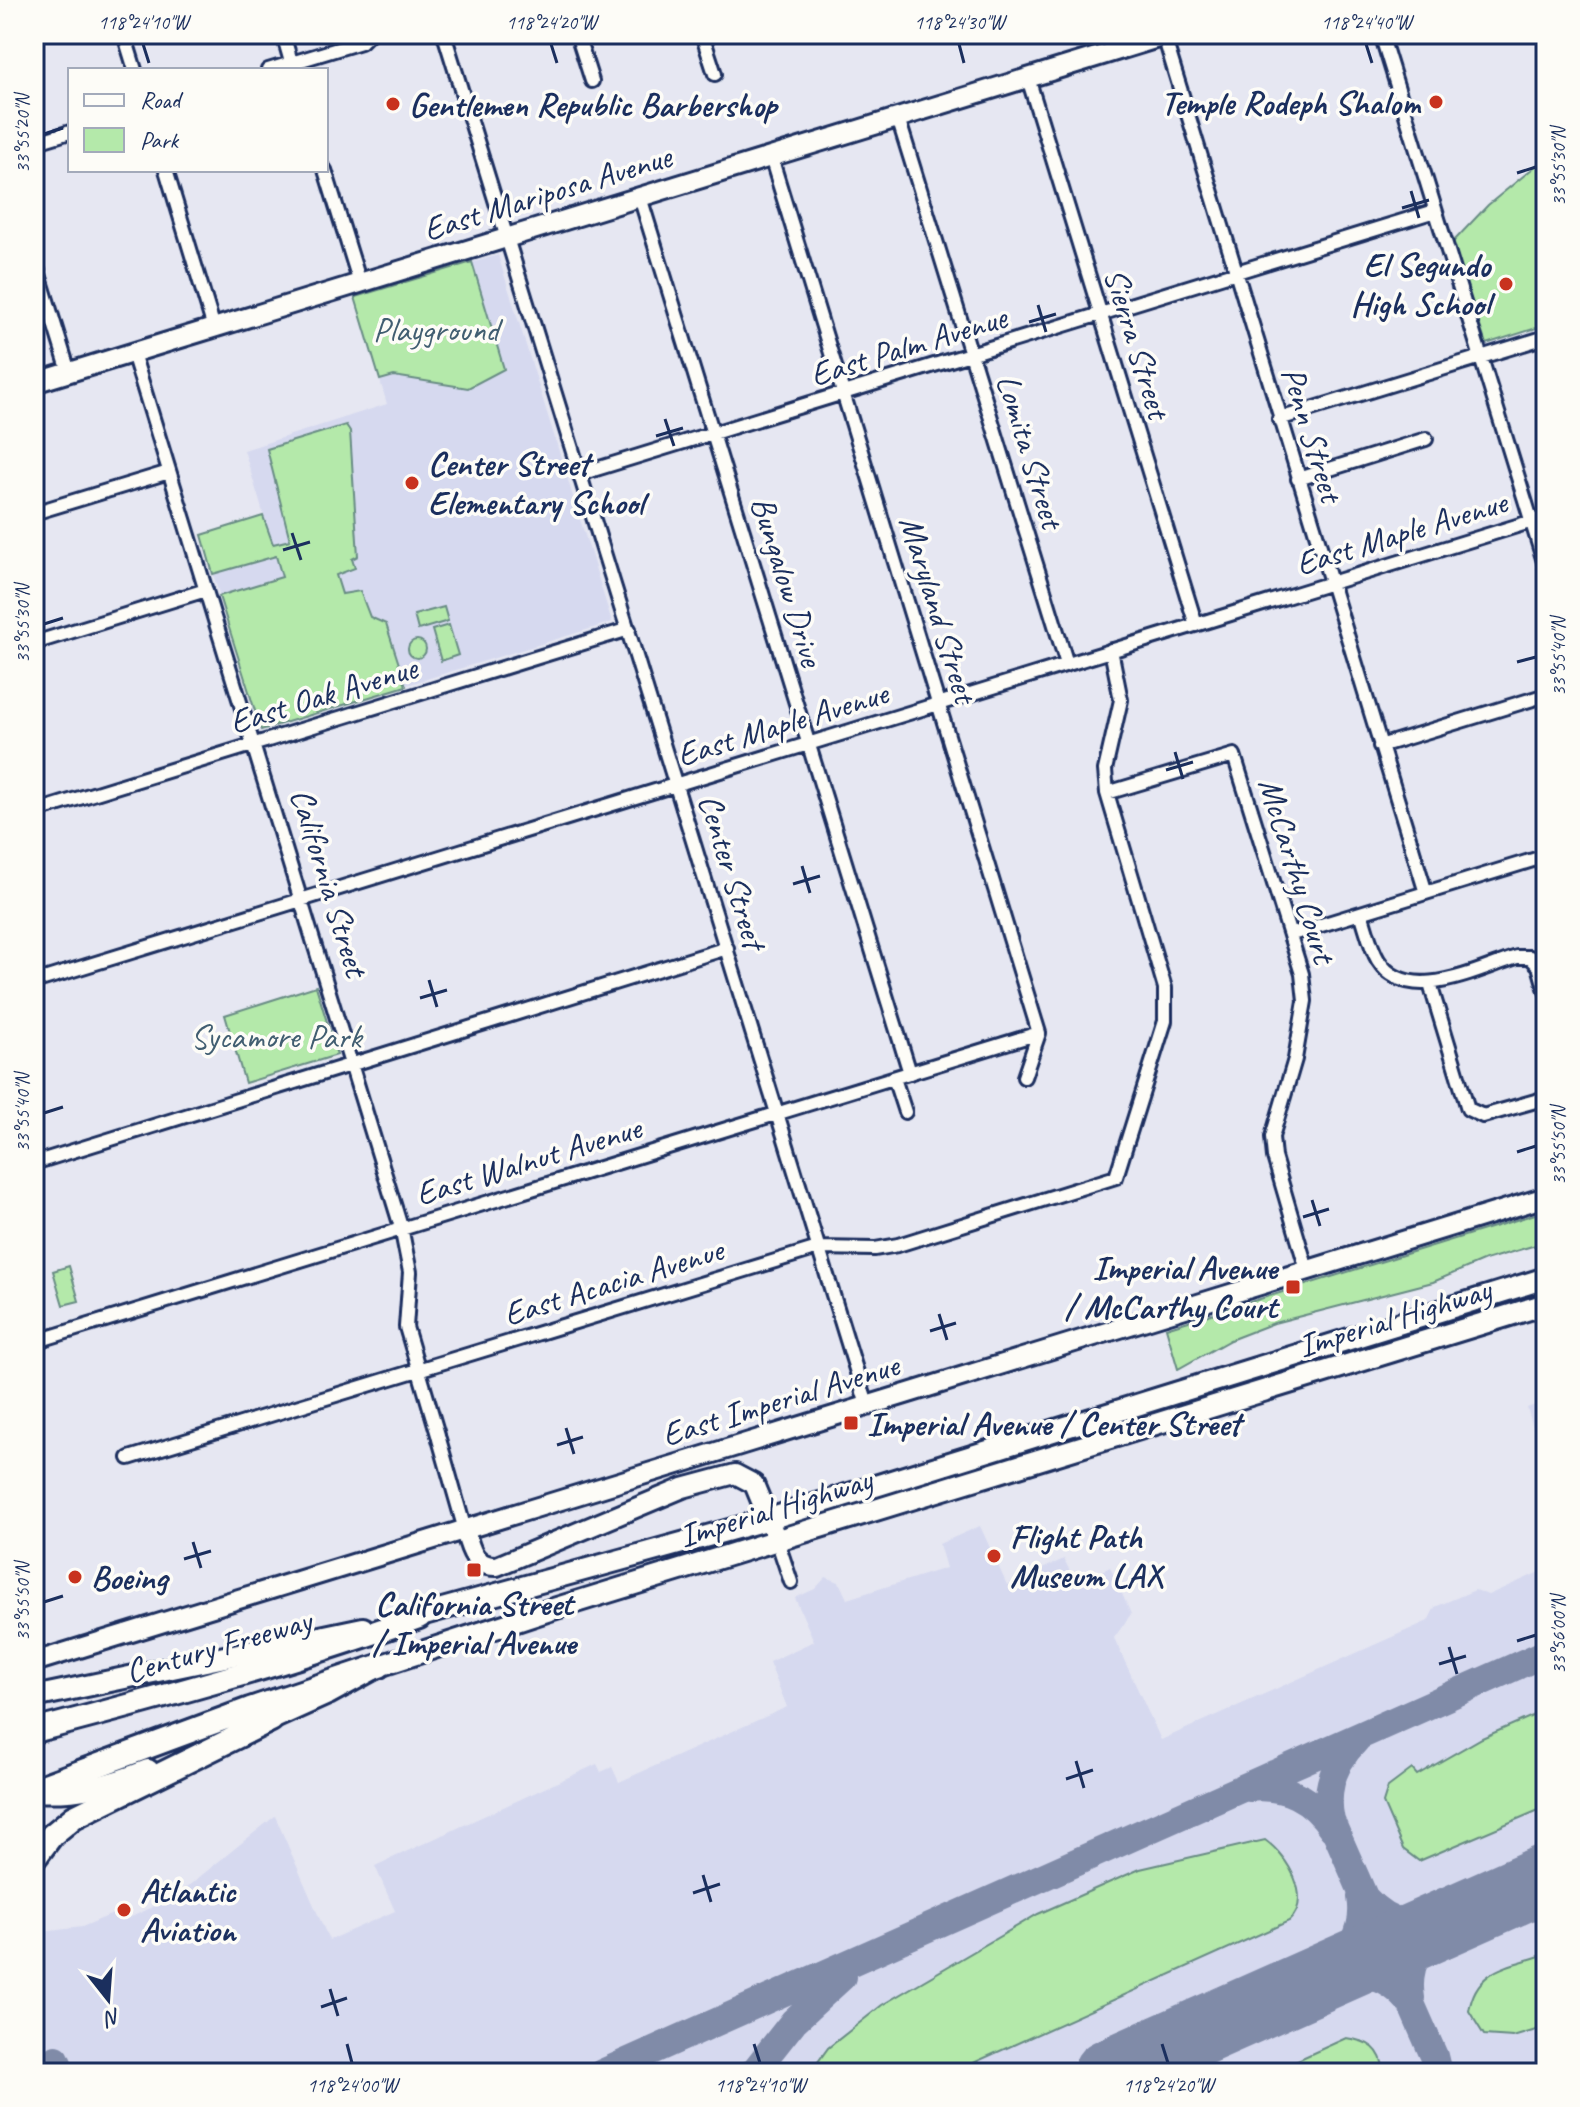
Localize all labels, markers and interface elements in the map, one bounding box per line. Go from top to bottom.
text: 118°24'10"W [98,10,192,35]
text: 118°24'20"W [506,10,600,35]
text: 118°24'30"W [914,10,1008,35]
text: 118°24'40"W [1321,10,1415,35]
legend [68,68,328,172]
place label: Temple Rodeph Shalom [1161,81,1422,124]
place label: Gentlemen Republic Barbershop [409,83,780,126]
text: Road [140,85,184,115]
text: 33°55'20"N [10,92,35,173]
marker: Temple Rodeph Shalom [1427,93,1445,111]
marker: Gentlemen Republic Barbershop [384,95,402,113]
text: Park [140,125,180,155]
text: 33°55'30"N [1546,125,1571,206]
street label: East Mariposa Avenue [418,134,678,251]
place label: El Segundo High School [1351,243,1496,325]
street label: Sierra Street [1094,263,1182,427]
marker: El Segundo High School [1497,275,1515,293]
street label: East Palm Avenue [805,295,1013,396]
park label: Playground [373,308,504,351]
street label: Penn Street [1272,362,1354,510]
street label: Lomita Street [987,369,1075,537]
place label: Center Street Elementary School [428,442,650,524]
marker: Center Street Elementary School [403,474,421,492]
street label: East Maple Avenue [1291,479,1514,585]
street label: Bungalow Drive [741,491,834,673]
street label: Maryland Street [890,511,988,711]
text: 33°55'30"N [10,582,35,663]
text: 33°55'40"N [1546,615,1571,696]
street label: East Oak Avenue [224,645,424,743]
street label: East Maple Avenue [672,670,895,776]
street label: McCarthy Court [1249,773,1347,971]
street label: California Street [281,783,380,985]
street label: Center Street [689,789,778,958]
park label: Sycamore Park [191,1015,364,1058]
text: 33°55'40"N [10,1071,35,1152]
text: 33°55'50"N [1546,1104,1571,1185]
street label: East Walnut Avenue [410,1105,648,1215]
street label: East Acacia Avenue [498,1227,731,1335]
place label: Imperial Avenue / McCarthy Court [1065,1246,1281,1328]
street label: Imperial Highway [1293,1267,1498,1367]
marker: Imperial Avenue / McCarthy Court [1284,1278,1302,1296]
street label: East Imperial Avenue [657,1343,905,1456]
place label: Imperial Avenue / Center Street [867,1402,1245,1445]
marker: Imperial Avenue / Center Street [842,1414,860,1432]
street label: Imperial Highway [674,1457,879,1557]
place label: Flight Path Museum LAX [1010,1515,1166,1597]
marker: Flight Path Museum LAX [985,1547,1003,1565]
place label: Boeing [91,1556,171,1599]
text: 33°55'50"N [10,1560,35,1641]
marker: California Street / Imperial Avenue [465,1561,483,1579]
marker: Boeing [66,1568,84,1586]
place label: California Street / Imperial Avenue [372,1582,579,1664]
text: 33°56'00"N [1546,1593,1571,1674]
street label: Century Freeway [120,1598,318,1692]
place label: Atlantic Aviation [140,1869,238,1951]
marker: Atlantic Aviation [115,1901,133,1919]
north arrow [68,1959,148,2039]
text: N [100,2002,124,2034]
text: 118°24'00"W [307,2073,401,2098]
text: 118°24'10"W [715,2073,809,2098]
text: 118°24'20"W [1123,2073,1217,2098]

